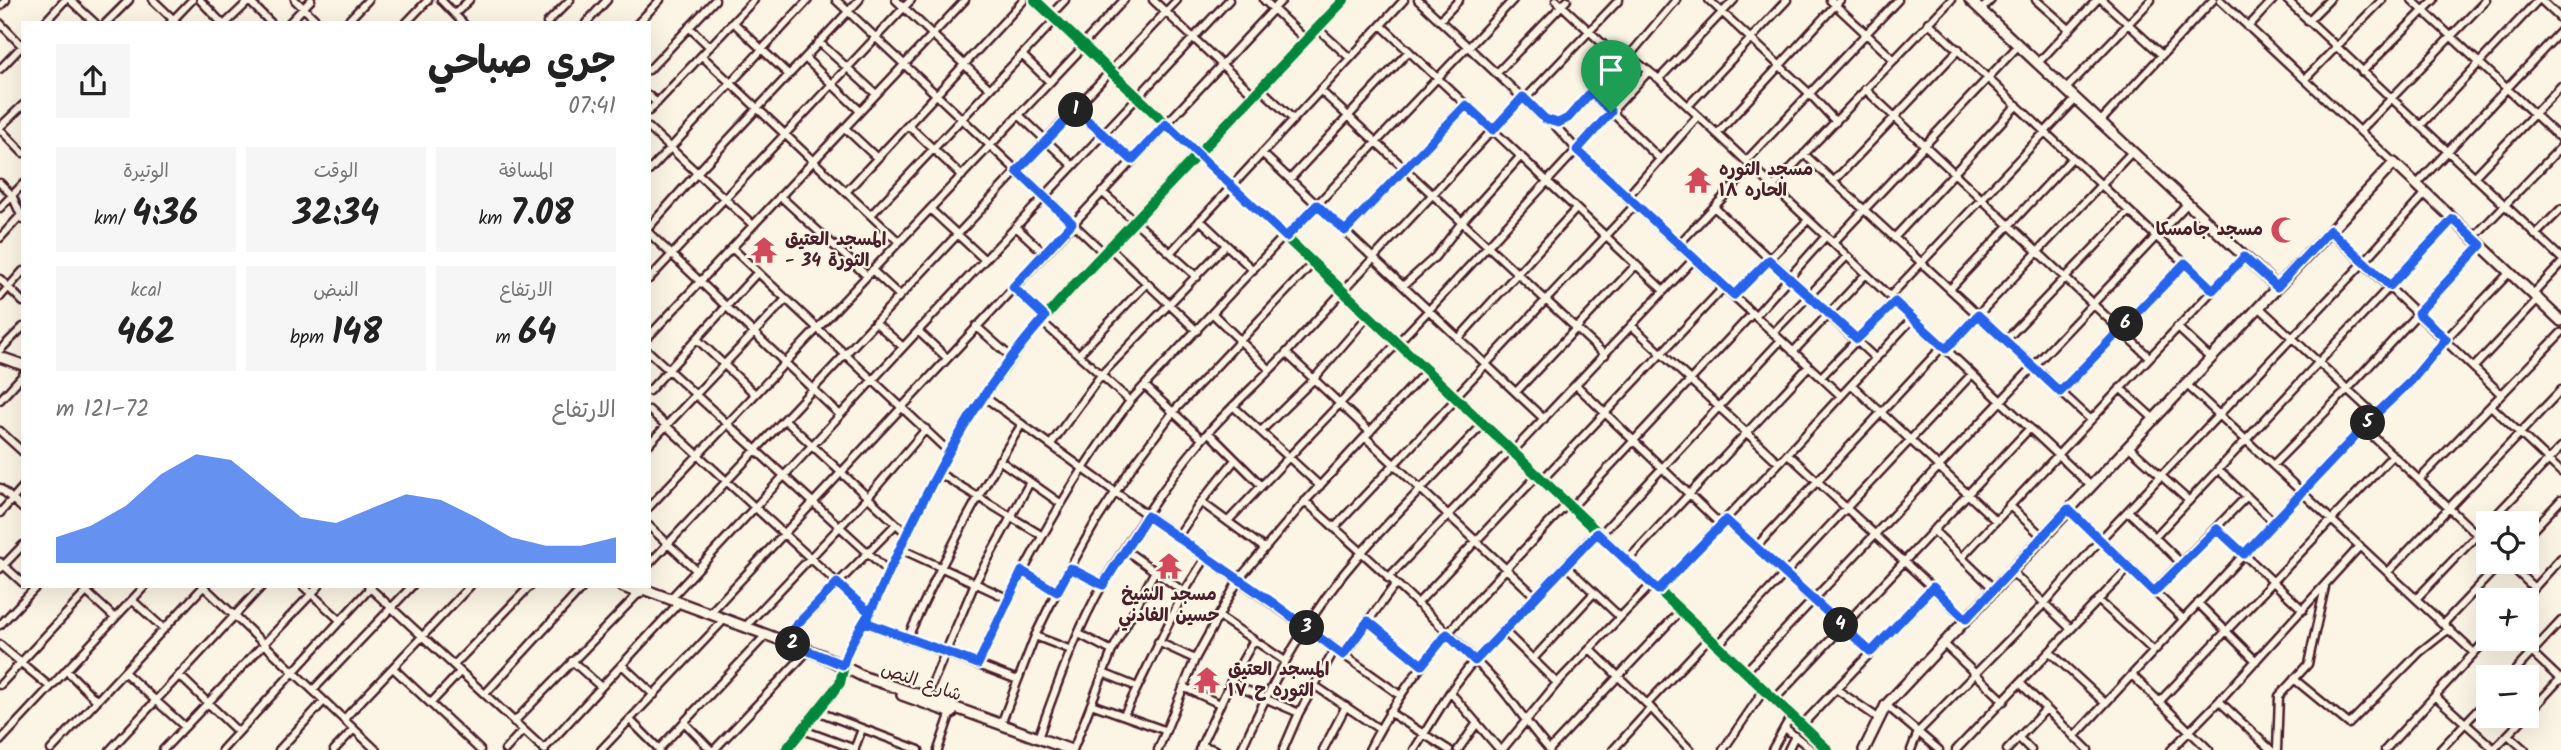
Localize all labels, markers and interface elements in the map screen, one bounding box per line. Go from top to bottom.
text: جري صباحي [428,33,616,93]
pin [1581,40,1641,112]
button: share [56,44,130,118]
icon: arrive [1592,51,1630,89]
text: 07:41 [568,89,616,125]
pin: 1 [1058,92,1094,128]
text: 1 [1073,94,1078,124]
place label: مسجد الثوره الحاره ١٨ [1719,156,1813,206]
text: الوتيرة [123,157,169,187]
text: الوقت [314,157,358,187]
text: المسافة [499,157,553,187]
temple icon: مسجد الثوره الحاره ١٨ [1683,165,1713,195]
text: 4:36 [132,187,198,243]
text: 32:34 [293,187,379,243]
text: 7.08 [510,187,574,243]
text: /km [94,204,132,234]
text: km [478,204,510,234]
mosque icon: مسجد جامسكا [2269,215,2299,245]
place label: مسجد جامسكا [2156,216,2263,245]
place label: المسجد العتيق - الثورة 34 [785,226,886,276]
temple icon: المسجد العتيق - الثورة 34 [749,235,779,265]
text: kcal [131,276,161,306]
text: النبض [313,276,359,306]
text: الارتفاع [499,276,553,306]
text: 462 [117,306,175,362]
text: 148 [332,306,382,362]
text: 64 [518,306,556,362]
pin: 6 [2108,306,2144,342]
text: 6 [2120,308,2131,338]
text: bpm [290,323,332,353]
text: m [496,323,518,353]
text: 72–121 m [56,392,149,428]
text: الارتفاع [552,393,616,429]
pin: 5 [2350,406,2386,440]
text: 5 [2363,407,2372,437]
map controls [2476,511,2539,728]
button: locate [2476,511,2539,574]
temple icon: مسجد الشيخ حسين الفادني [1154,551,1184,581]
place label: مسجد الشيخ حسين الفادني [1119,581,1220,631]
button: + [2476,588,2539,651]
pin: 4 [1824,608,1858,642]
text: 4 [1835,609,1846,639]
pin: 3 [1290,610,1324,646]
text: 3 [1301,612,1312,642]
pin: 2 [776,626,810,662]
text: 2 [787,628,798,658]
street label: شارع النص [877,656,965,710]
place label: المسجد العتيق الثوره ح ١٧ [1228,656,1329,706]
temple icon: المسجد العتيق الثوره ح ١٧ [1192,665,1222,695]
button: − [2476,665,2539,728]

